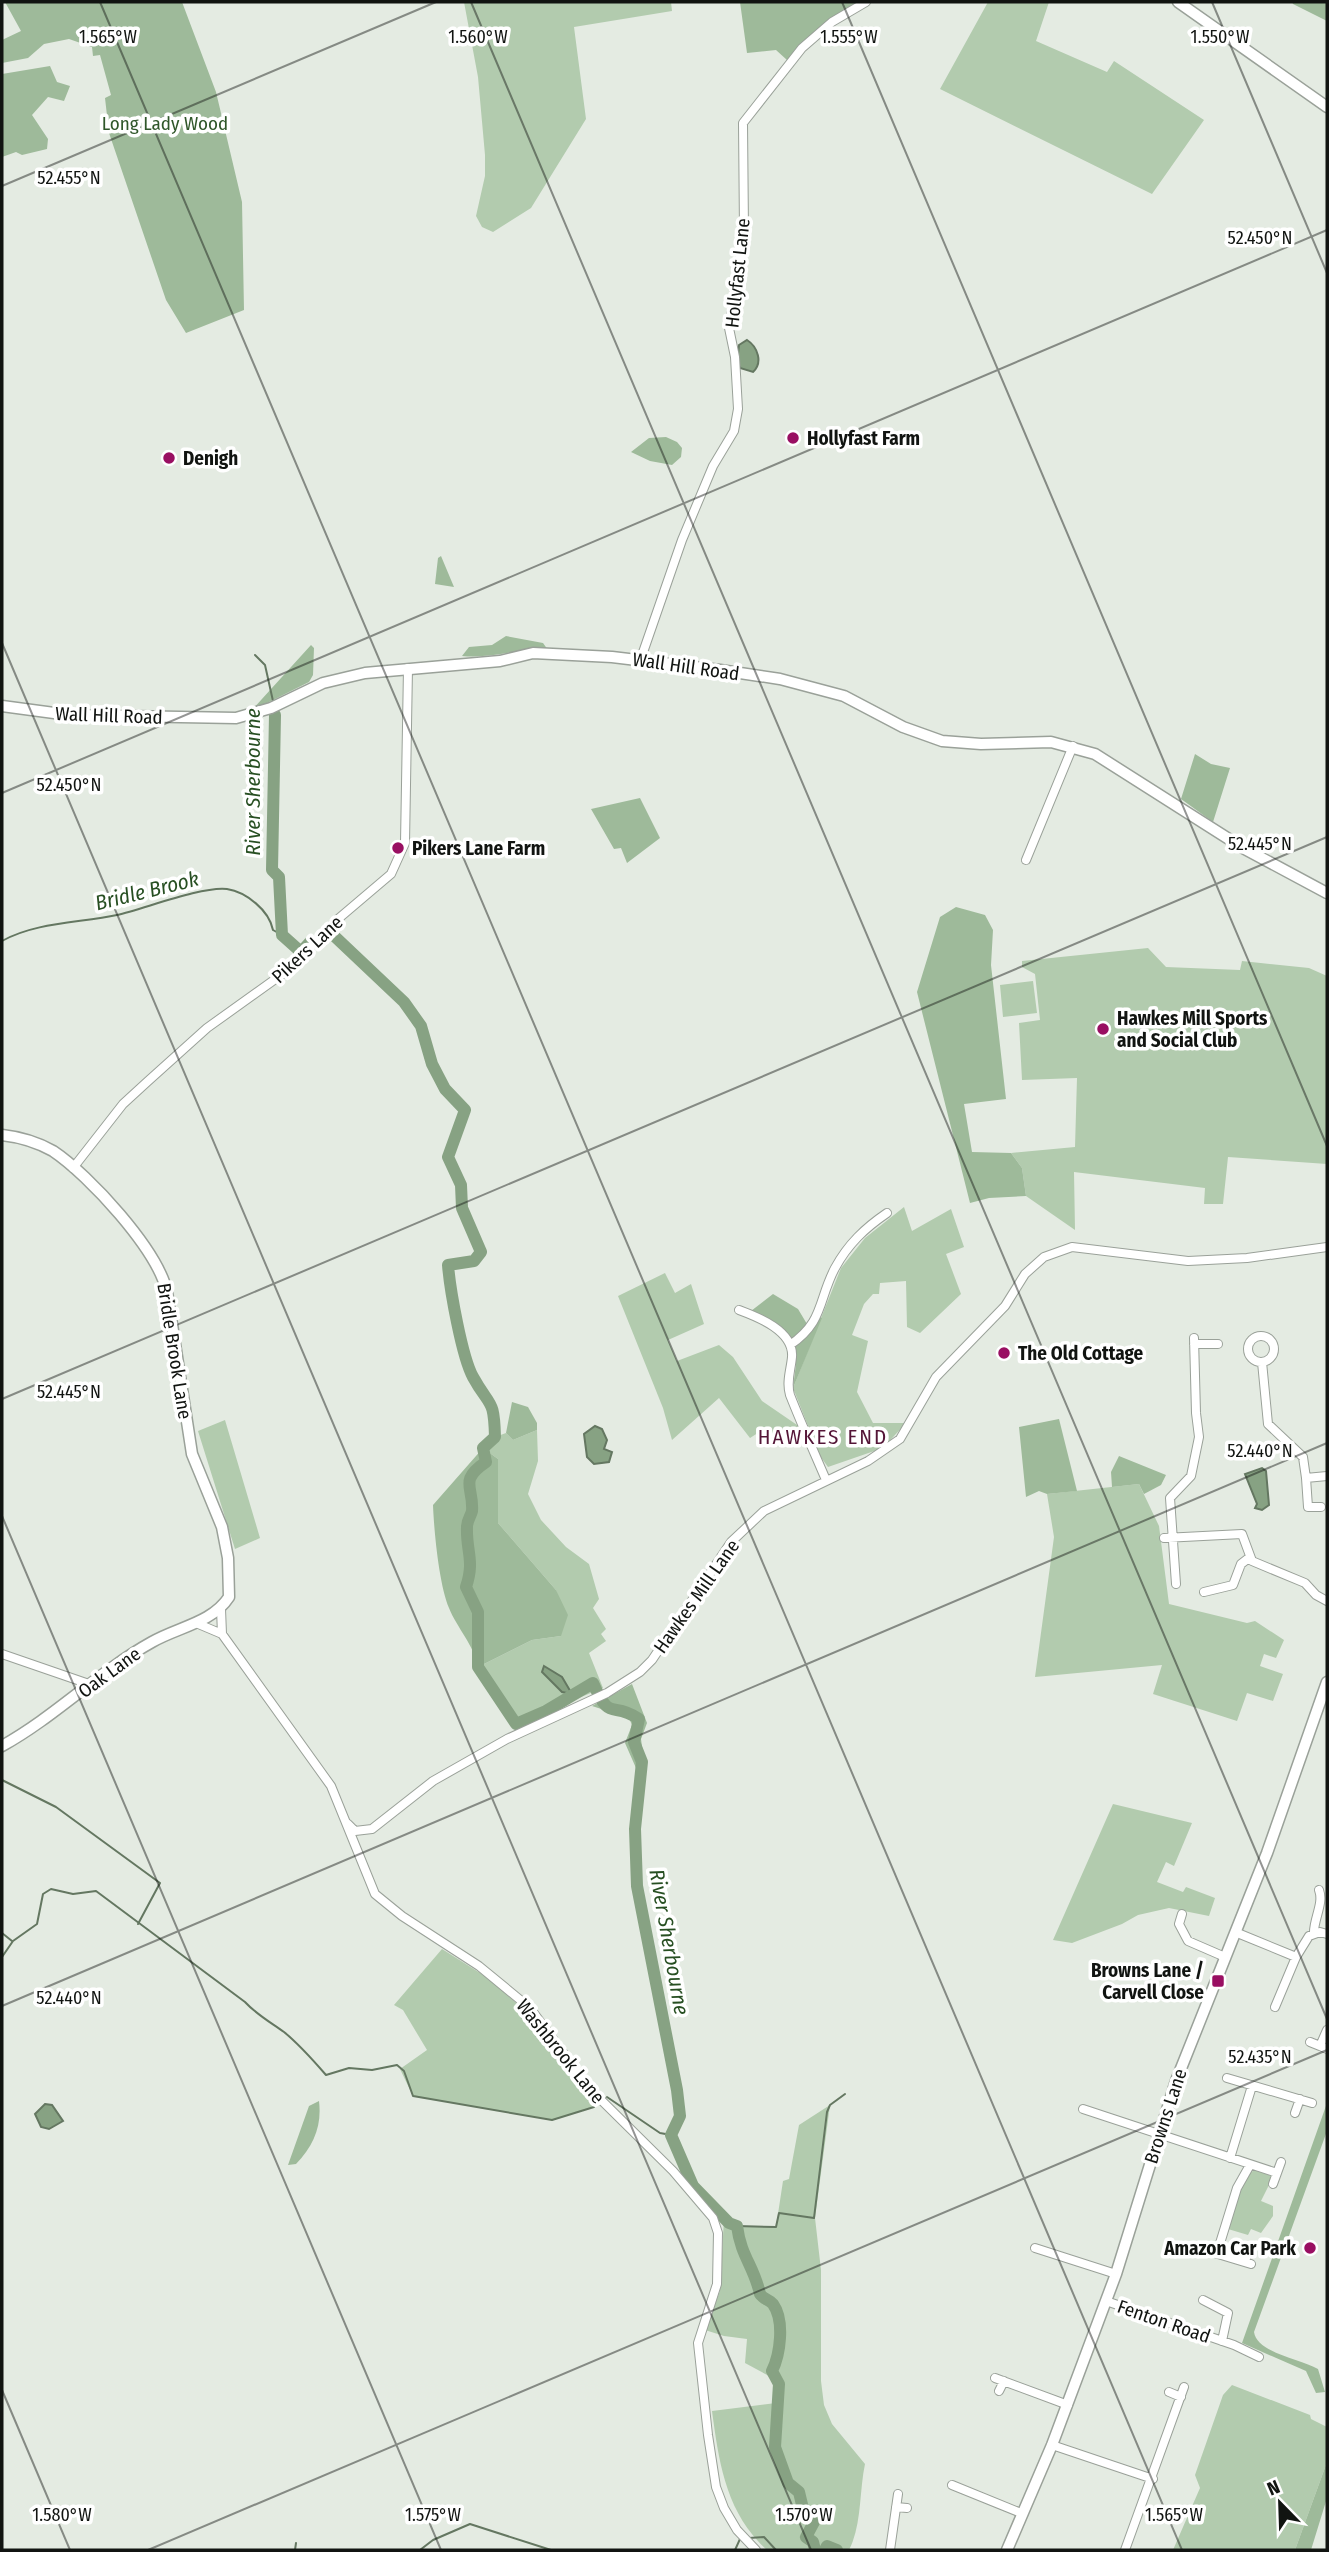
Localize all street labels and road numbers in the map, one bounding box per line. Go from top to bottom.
street label: Hollyfast Lane [720,217,755,329]
street label: Wall Hill Road [631,648,741,685]
street label: Wall Hill Road [55,702,163,729]
street label: Pikers Lane [267,911,348,988]
street label: Bridle Brook Lane [152,1281,197,1421]
street label: Hawkes Mill Lane [649,1535,744,1658]
street label: Oak Lane [74,1642,145,1703]
street label: Washbrook Lane [512,1995,610,2108]
street label: Browns Lane [1139,2066,1192,2167]
street label: Fenton Road [1114,2295,1213,2348]

